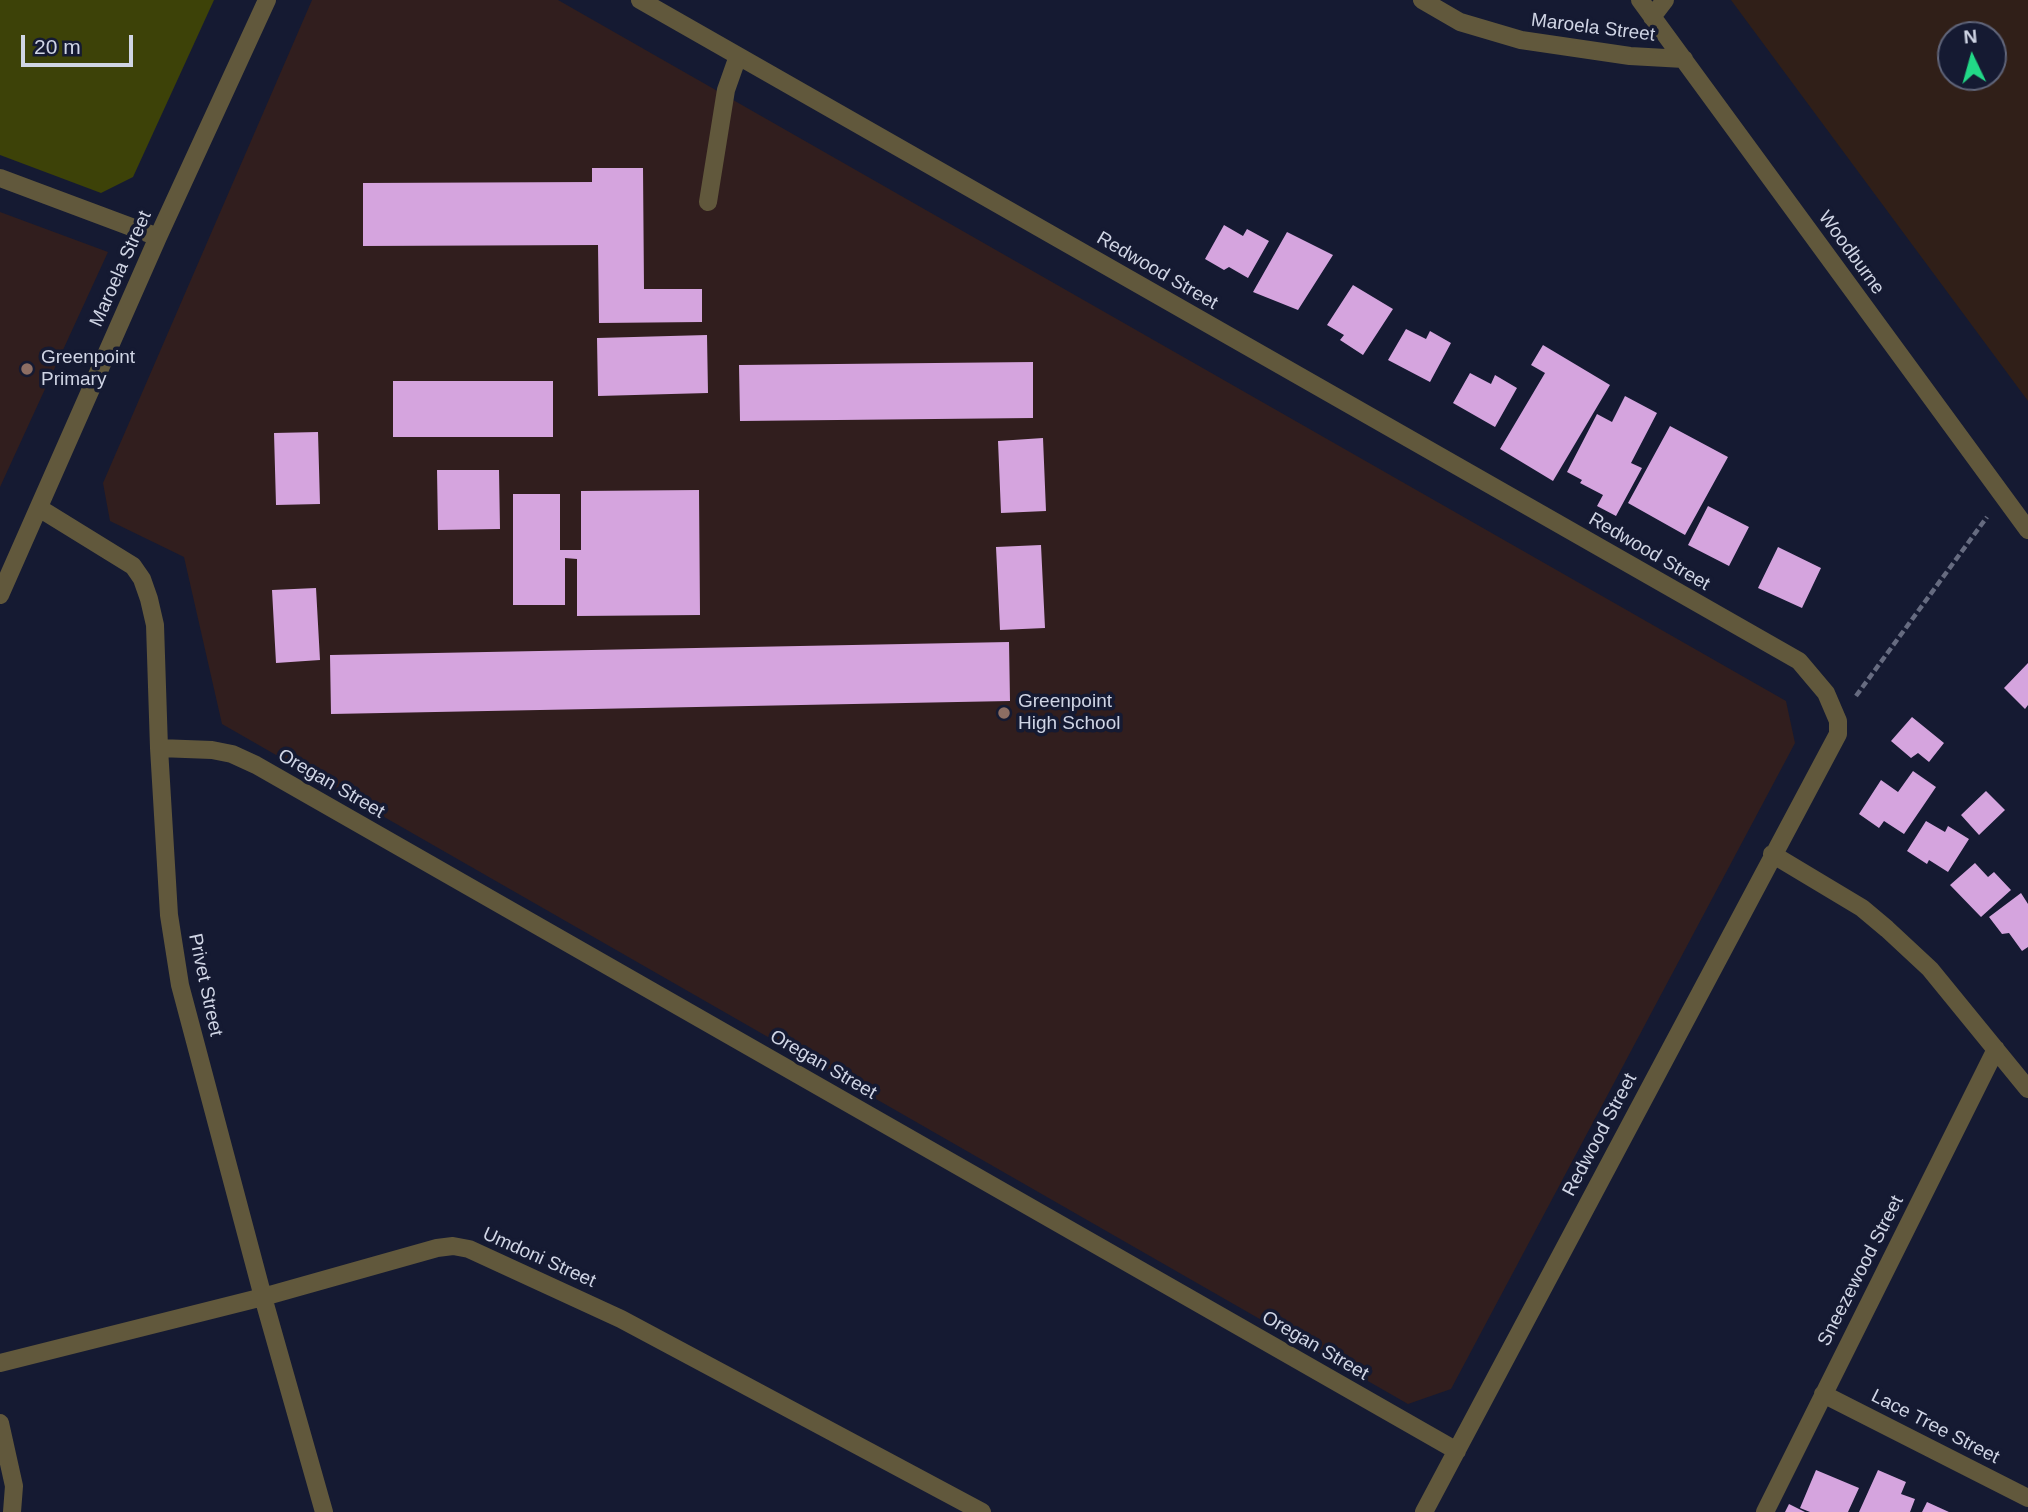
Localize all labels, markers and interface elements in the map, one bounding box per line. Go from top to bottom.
street label: Maroela Street [1530,9,1656,47]
scale bar [24,21,136,65]
north arrow [1937,21,2007,91]
text: N [1963,26,1978,48]
text: 20 m [34,35,81,58]
street label: Maroela Street [85,207,157,331]
street label: Woodburne [1813,207,1889,299]
street label: Redwood Street [1092,227,1222,315]
place label: Greenpoint Primary [41,347,135,391]
marker: Greenpoint Primary [19,361,35,377]
street label: Redwood Street [1584,508,1714,596]
place label: Greenpoint High School [1018,691,1120,735]
marker: Greenpoint High School [996,705,1012,721]
street label: Oregan Street [274,744,388,824]
street label: Privet Street [183,932,227,1038]
street label: Oregan Street [766,1025,880,1105]
street label: Redwood Street [1558,1069,1642,1201]
street label: Sneezewood Street [1813,1192,1909,1350]
street label: Umdoni Street [479,1223,599,1293]
street label: Oregan Street [1258,1306,1372,1386]
street label: Lace Tree Street [1867,1385,2003,1469]

